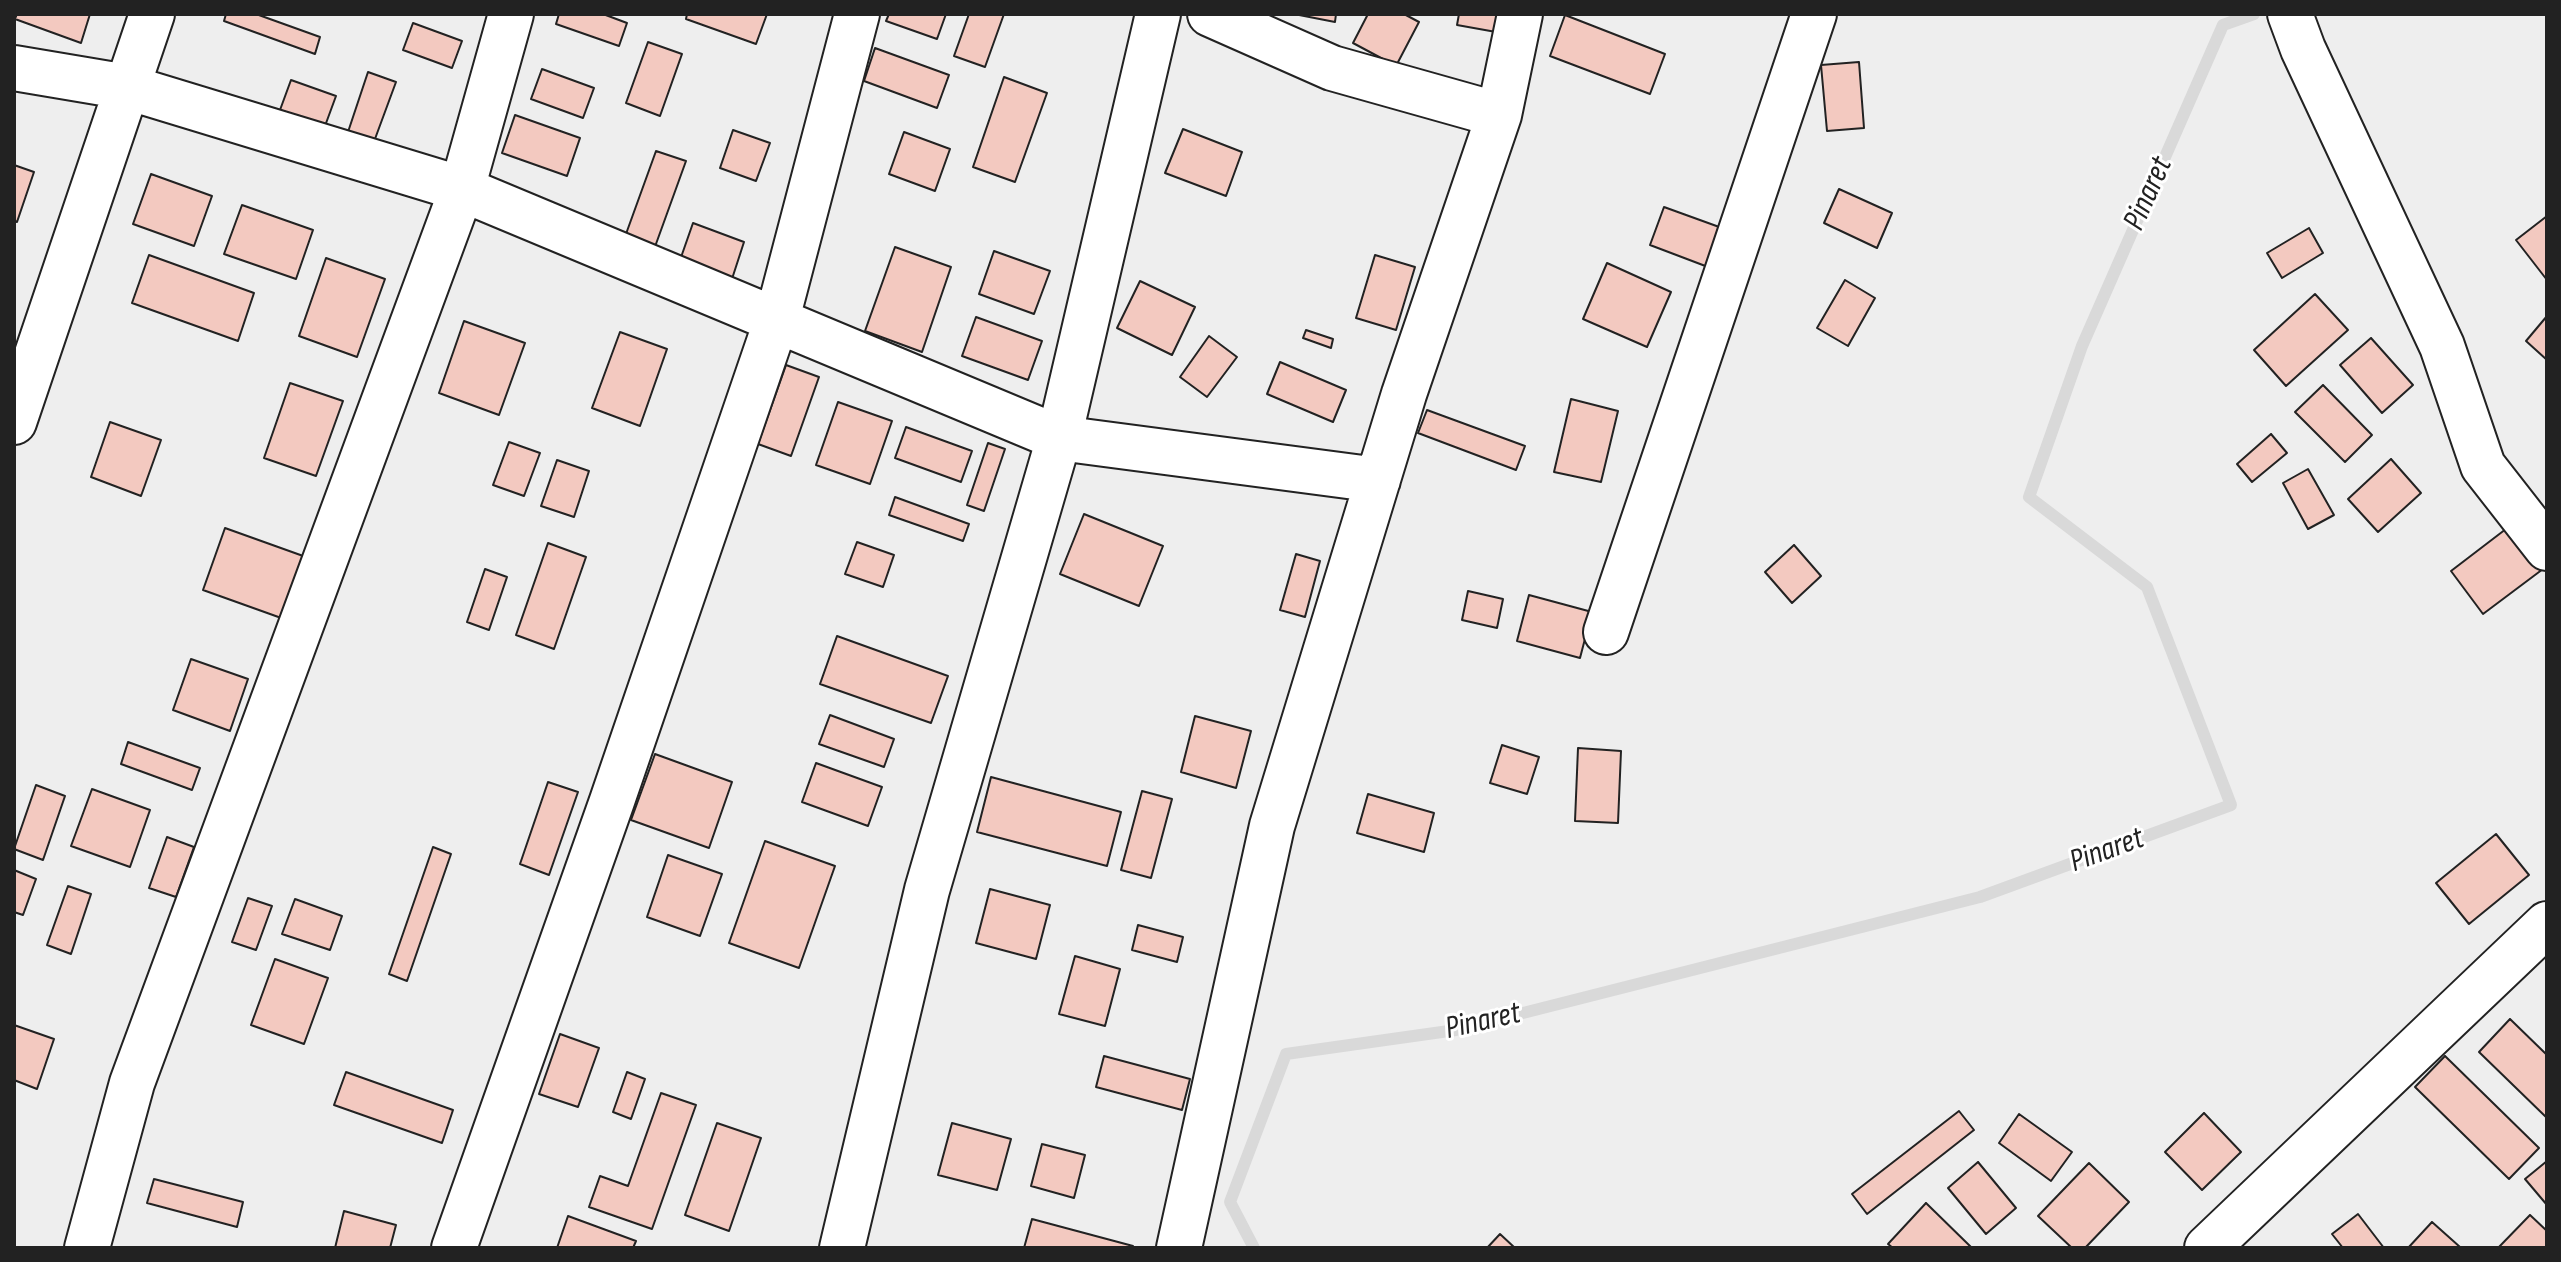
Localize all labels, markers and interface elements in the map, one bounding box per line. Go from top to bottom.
water label: Pinaret [2116,151,2182,237]
water label: Pinaret [2065,820,2149,882]
water label: Pinaret [1442,995,1524,1049]

